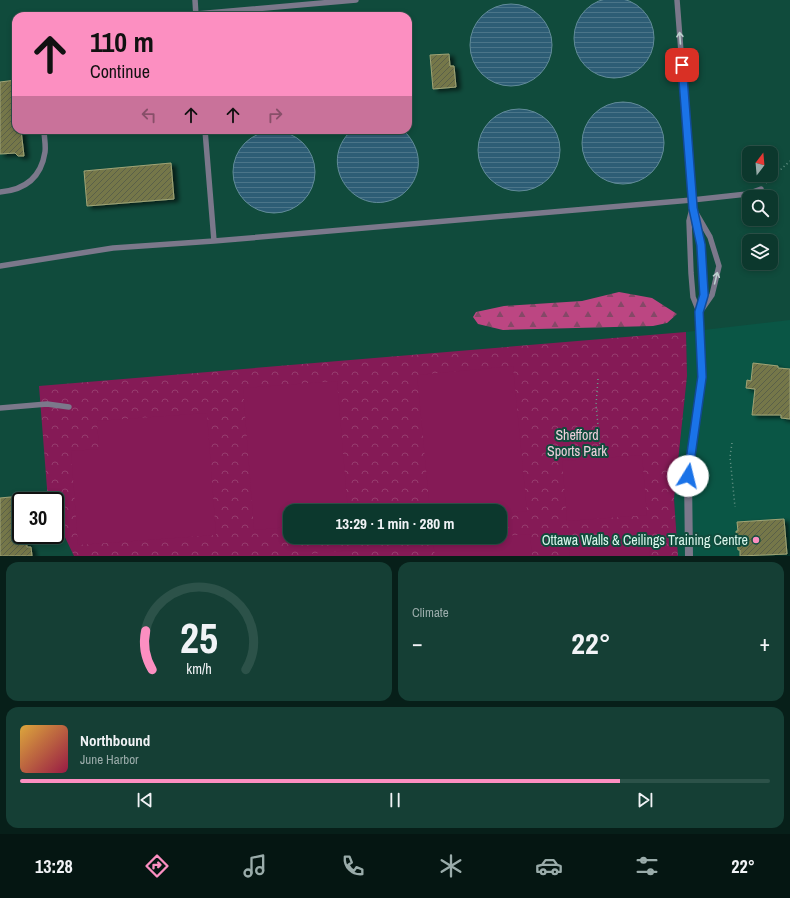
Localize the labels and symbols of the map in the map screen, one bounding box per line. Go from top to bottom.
one-way arrow [676,32,683,45]
pin [665,48,699,82]
north arrow [742,146,778,182]
one-way arrow [713,272,720,285]
park label: Shefford Sports Park [547,426,607,460]
position arrow [667,455,709,497]
speed limit sign: 30 [12,492,64,544]
place label: Ottawa Walls & Ceilings Training Centre [542,531,748,549]
marker: Ottawa Walls & Ceilings Training Centre [751,535,761,545]

